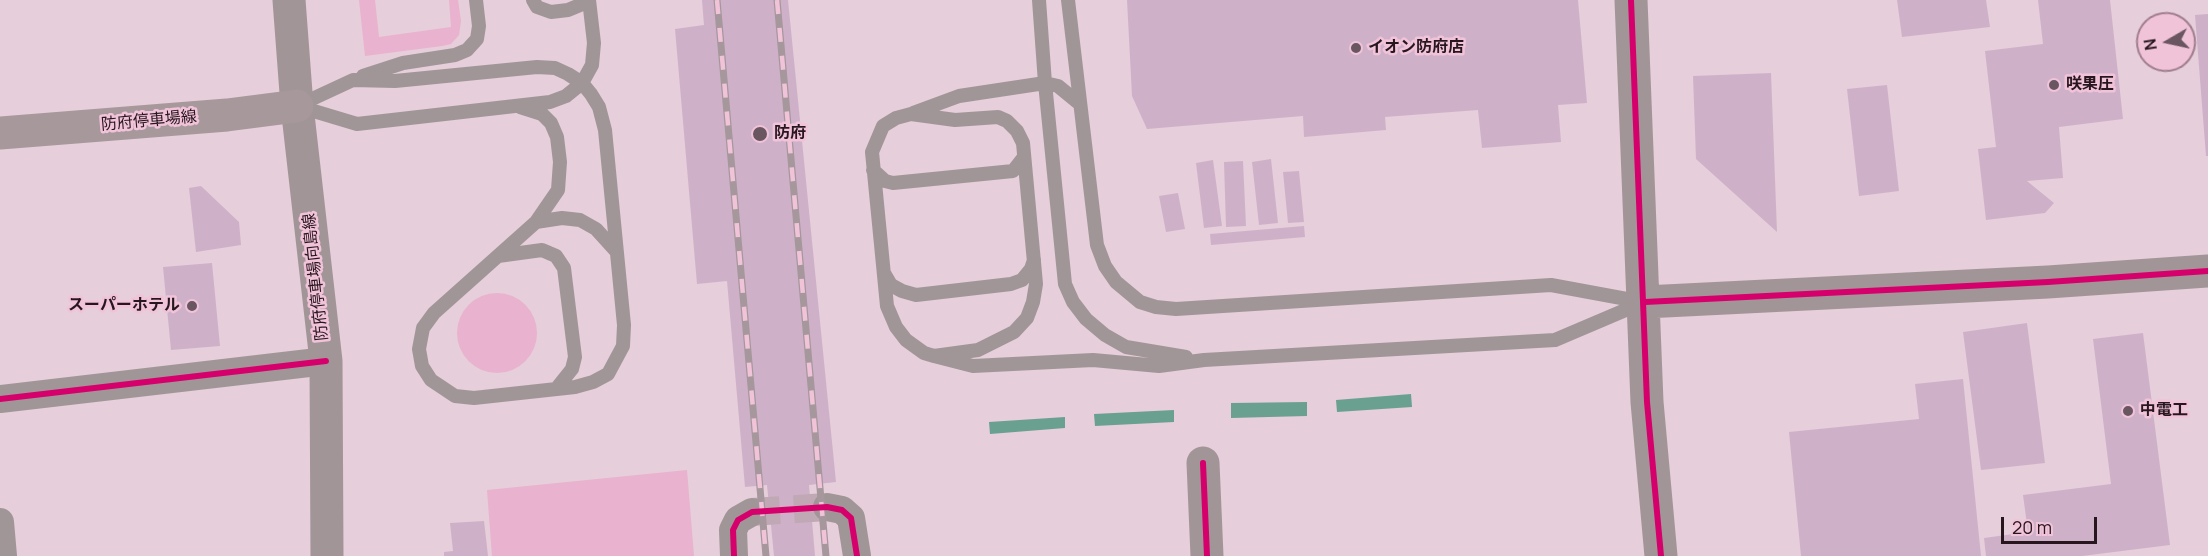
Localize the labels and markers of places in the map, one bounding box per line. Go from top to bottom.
place label: イオン防府店 [1368,38,1464,58]
marker: イオン防府店 [1349,41,1363,55]
place label: 咲果圧 [2066,75,2114,95]
marker: 咲果圧 [2047,78,2061,92]
place label: 防府 [774,124,806,144]
marker: 防府 [751,125,769,143]
place label: スーパーホテル [68,296,180,316]
marker: スーパーホテル [185,299,199,313]
place label: 中電工 [2140,401,2188,421]
marker: 中電工 [2121,404,2135,418]

